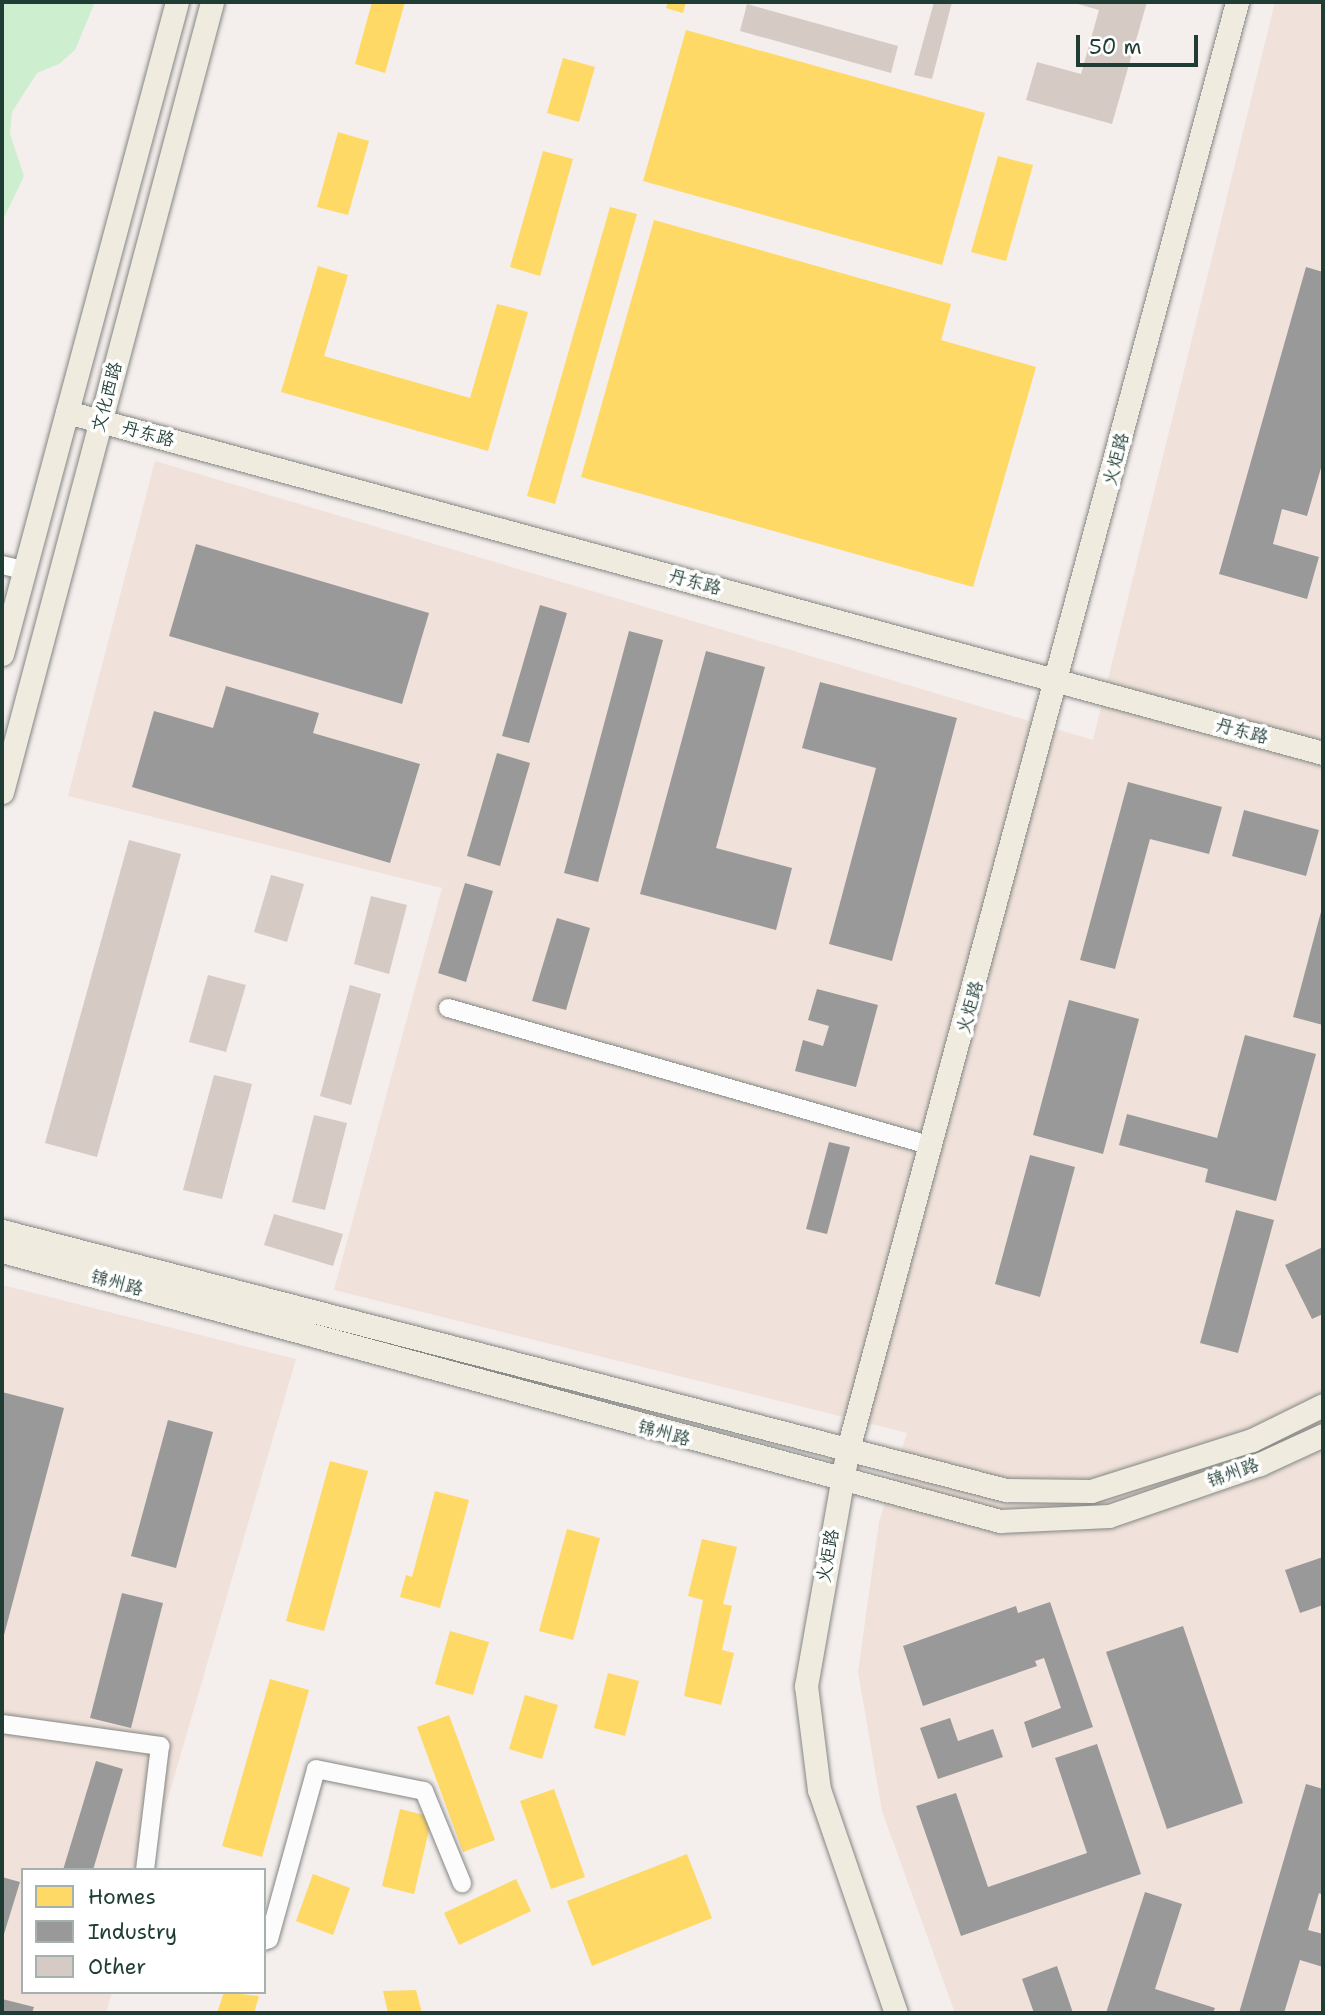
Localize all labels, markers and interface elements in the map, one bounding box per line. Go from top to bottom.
scale bar [1080,21,1202,65]
text: 50 m [1089,33,1142,61]
street label: 文化西路 [87,359,127,435]
street label: 丹东路 [119,417,177,451]
street label: 火炬路 [1099,430,1133,488]
street label: 丹东路 [666,565,724,599]
street label: 丹东路 [1213,714,1271,748]
street label: 火炬路 [952,978,988,1036]
street label: 锦州路 [88,1266,146,1300]
street label: 锦州路 [635,1416,693,1450]
street label: 锦州路 [1204,1454,1262,1492]
street label: 火炬路 [813,1528,843,1584]
legend [21,1868,266,1994]
text: Homes [88,1883,156,1911]
text: Industry [88,1918,177,1946]
text: Other [88,1953,146,1981]

